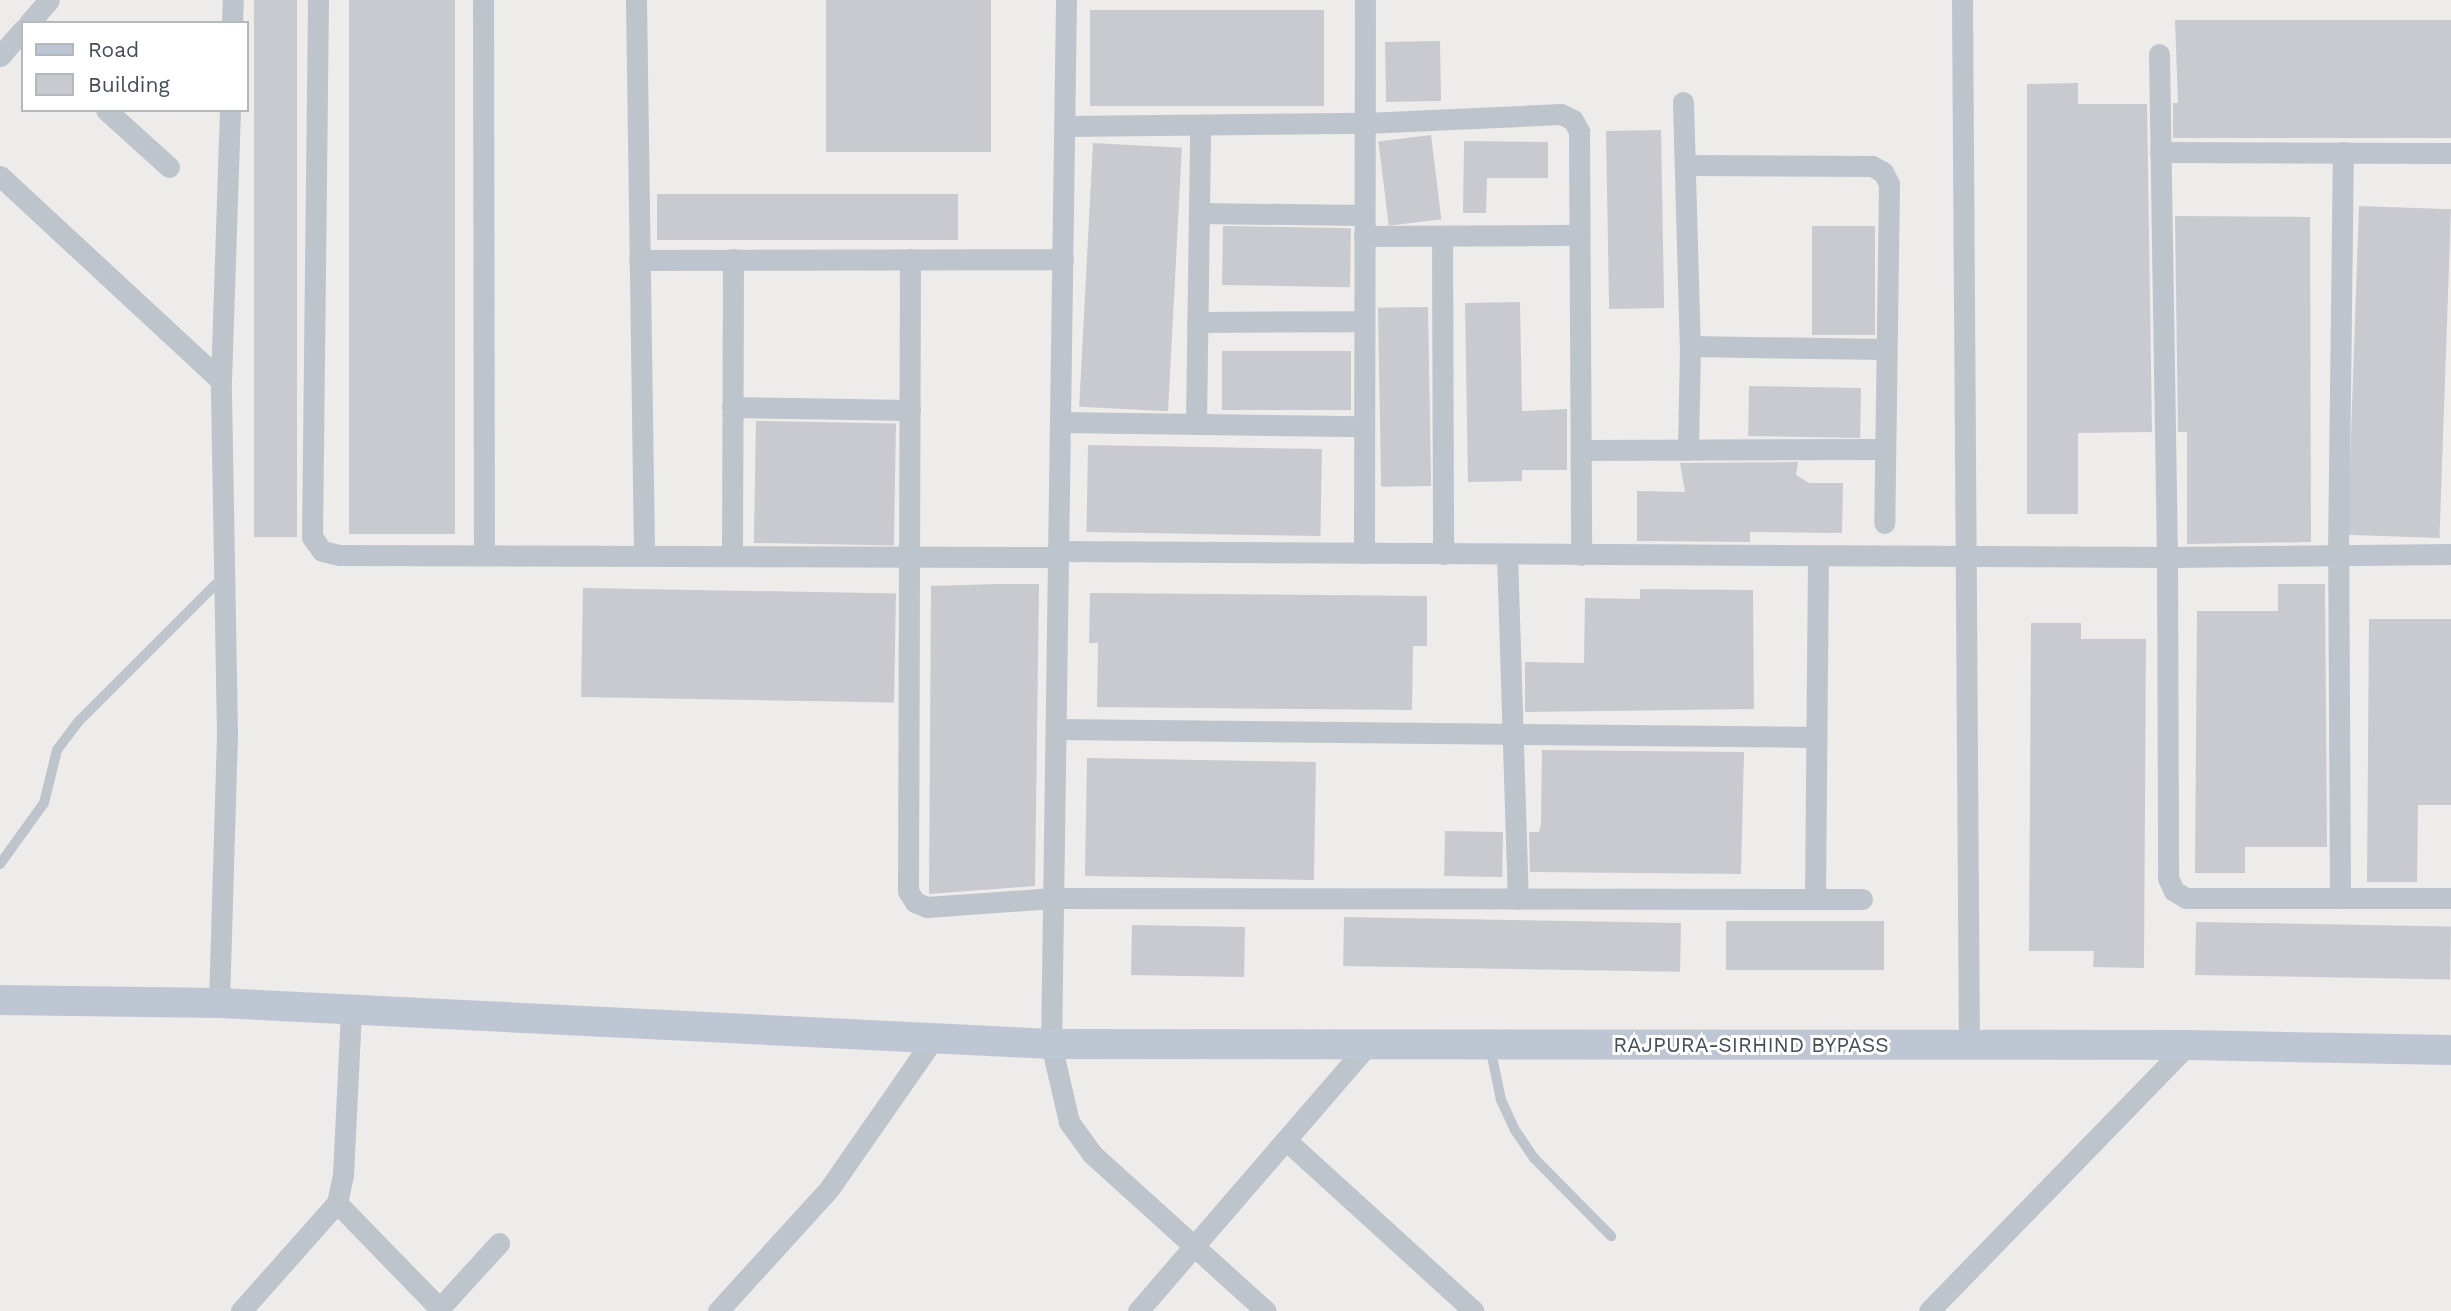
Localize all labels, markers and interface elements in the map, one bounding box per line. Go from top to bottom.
legend [21,21,248,112]
text: Road [88,37,139,62]
text: Building [88,72,170,97]
street label: RAJPURA-SIRHIND BYPASS [1613,1032,1889,1058]

